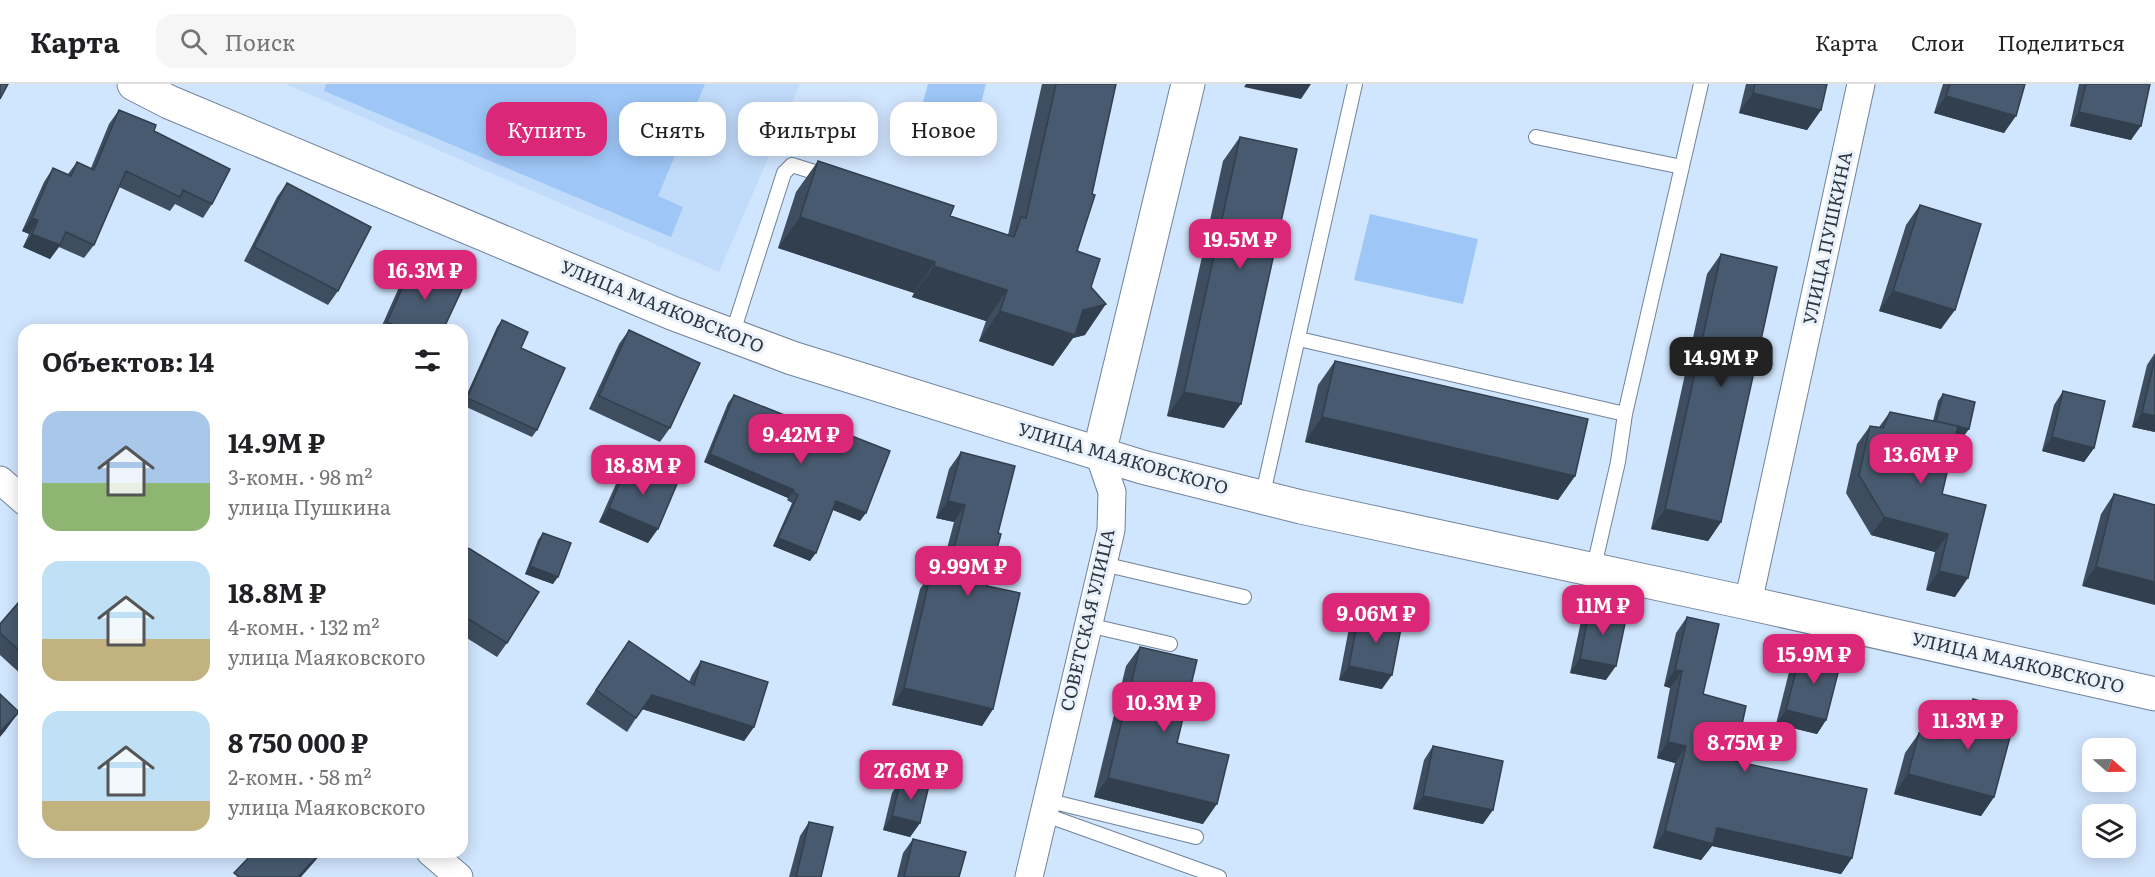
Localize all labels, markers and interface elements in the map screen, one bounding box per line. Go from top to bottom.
search box [156,14,576,68]
text: Карта [30,20,120,62]
icon: search [177,25,210,58]
text: Поиск [225,25,295,58]
text: Карта [1815,26,1878,57]
text: Слои [1911,26,1965,57]
text: Поделиться [1998,26,2125,57]
chip: Купить [486,102,607,156]
chip: Снять [619,102,726,156]
chip: Фильтры [738,102,878,156]
chip: Новое [890,102,997,156]
street label: УЛИЦА ПУШКИНА [1795,148,1858,327]
pin: 19.5M ₽ [1185,219,1295,270]
text: 19.5M ₽ [1203,223,1277,253]
pin: 16.3M ₽ [370,250,480,301]
street label: УЛИЦА МАЯКОВСКОГО [557,252,768,359]
text: 16.3M ₽ [388,254,462,284]
pin: 14.9M ₽ [1666,337,1776,388]
text: Объектов: 14 [42,341,214,380]
text: 14.9M ₽ [1684,341,1758,371]
icon: filters [411,344,444,377]
pin: 9.42M ₽ [746,414,856,465]
street label: УЛИЦА МАЯКОВСКОГО [1015,415,1232,501]
text: 9.42M ₽ [762,418,840,448]
text: 14.9M ₽ [228,422,325,461]
pin: 13.6M ₽ [1866,434,1976,485]
icon: home [90,435,162,507]
text: 13.6M ₽ [1884,438,1958,468]
pin: 18.8M ₽ [588,445,698,496]
text: 18.8M ₽ [605,449,681,479]
text: 3-комн. · 98 m² [228,461,372,491]
text: улица Пушкина [228,491,391,521]
street label: СОВЕТСКАЯ УЛИЦА [1052,526,1121,714]
pin: 9.99M ₽ [913,546,1023,597]
text: 9.99M ₽ [929,550,1007,580]
text: 18.8M ₽ [228,572,326,611]
icon: home [90,585,162,657]
pin: 11M ₽ [1561,585,1645,636]
text: 11M ₽ [1576,589,1630,619]
pin: 9.06M ₽ [1321,593,1431,644]
text: 9.06M ₽ [1337,597,1416,627]
text: 4-комн. · 132 m² [228,611,380,641]
street label: УЛИЦА МАЯКОВСКОГО [1909,624,2127,699]
pin: 15.9M ₽ [1759,634,1869,685]
text: 15.9M ₽ [1777,638,1851,668]
text: улица Маяковского [228,641,426,671]
pin: 10.3M ₽ [1109,682,1219,733]
text: 10.3M ₽ [1126,686,1202,716]
pin: 11.3M ₽ [1913,700,2023,751]
text: 11.3M ₽ [1932,704,2004,734]
text: 8 750 000 ₽ [228,722,368,761]
pin: 8.75M ₽ [1690,722,1800,773]
text: 8.75M ₽ [1707,726,1783,756]
icon: home [90,735,162,807]
north arrow [2082,738,2136,792]
map controls [2082,738,2136,858]
pin: 27.6M ₽ [856,750,966,801]
text: 27.6M ₽ [874,754,948,784]
text: 2-комн. · 58 m² [228,761,371,791]
text: улица Маяковского [228,791,426,821]
button: layers [2082,804,2136,858]

